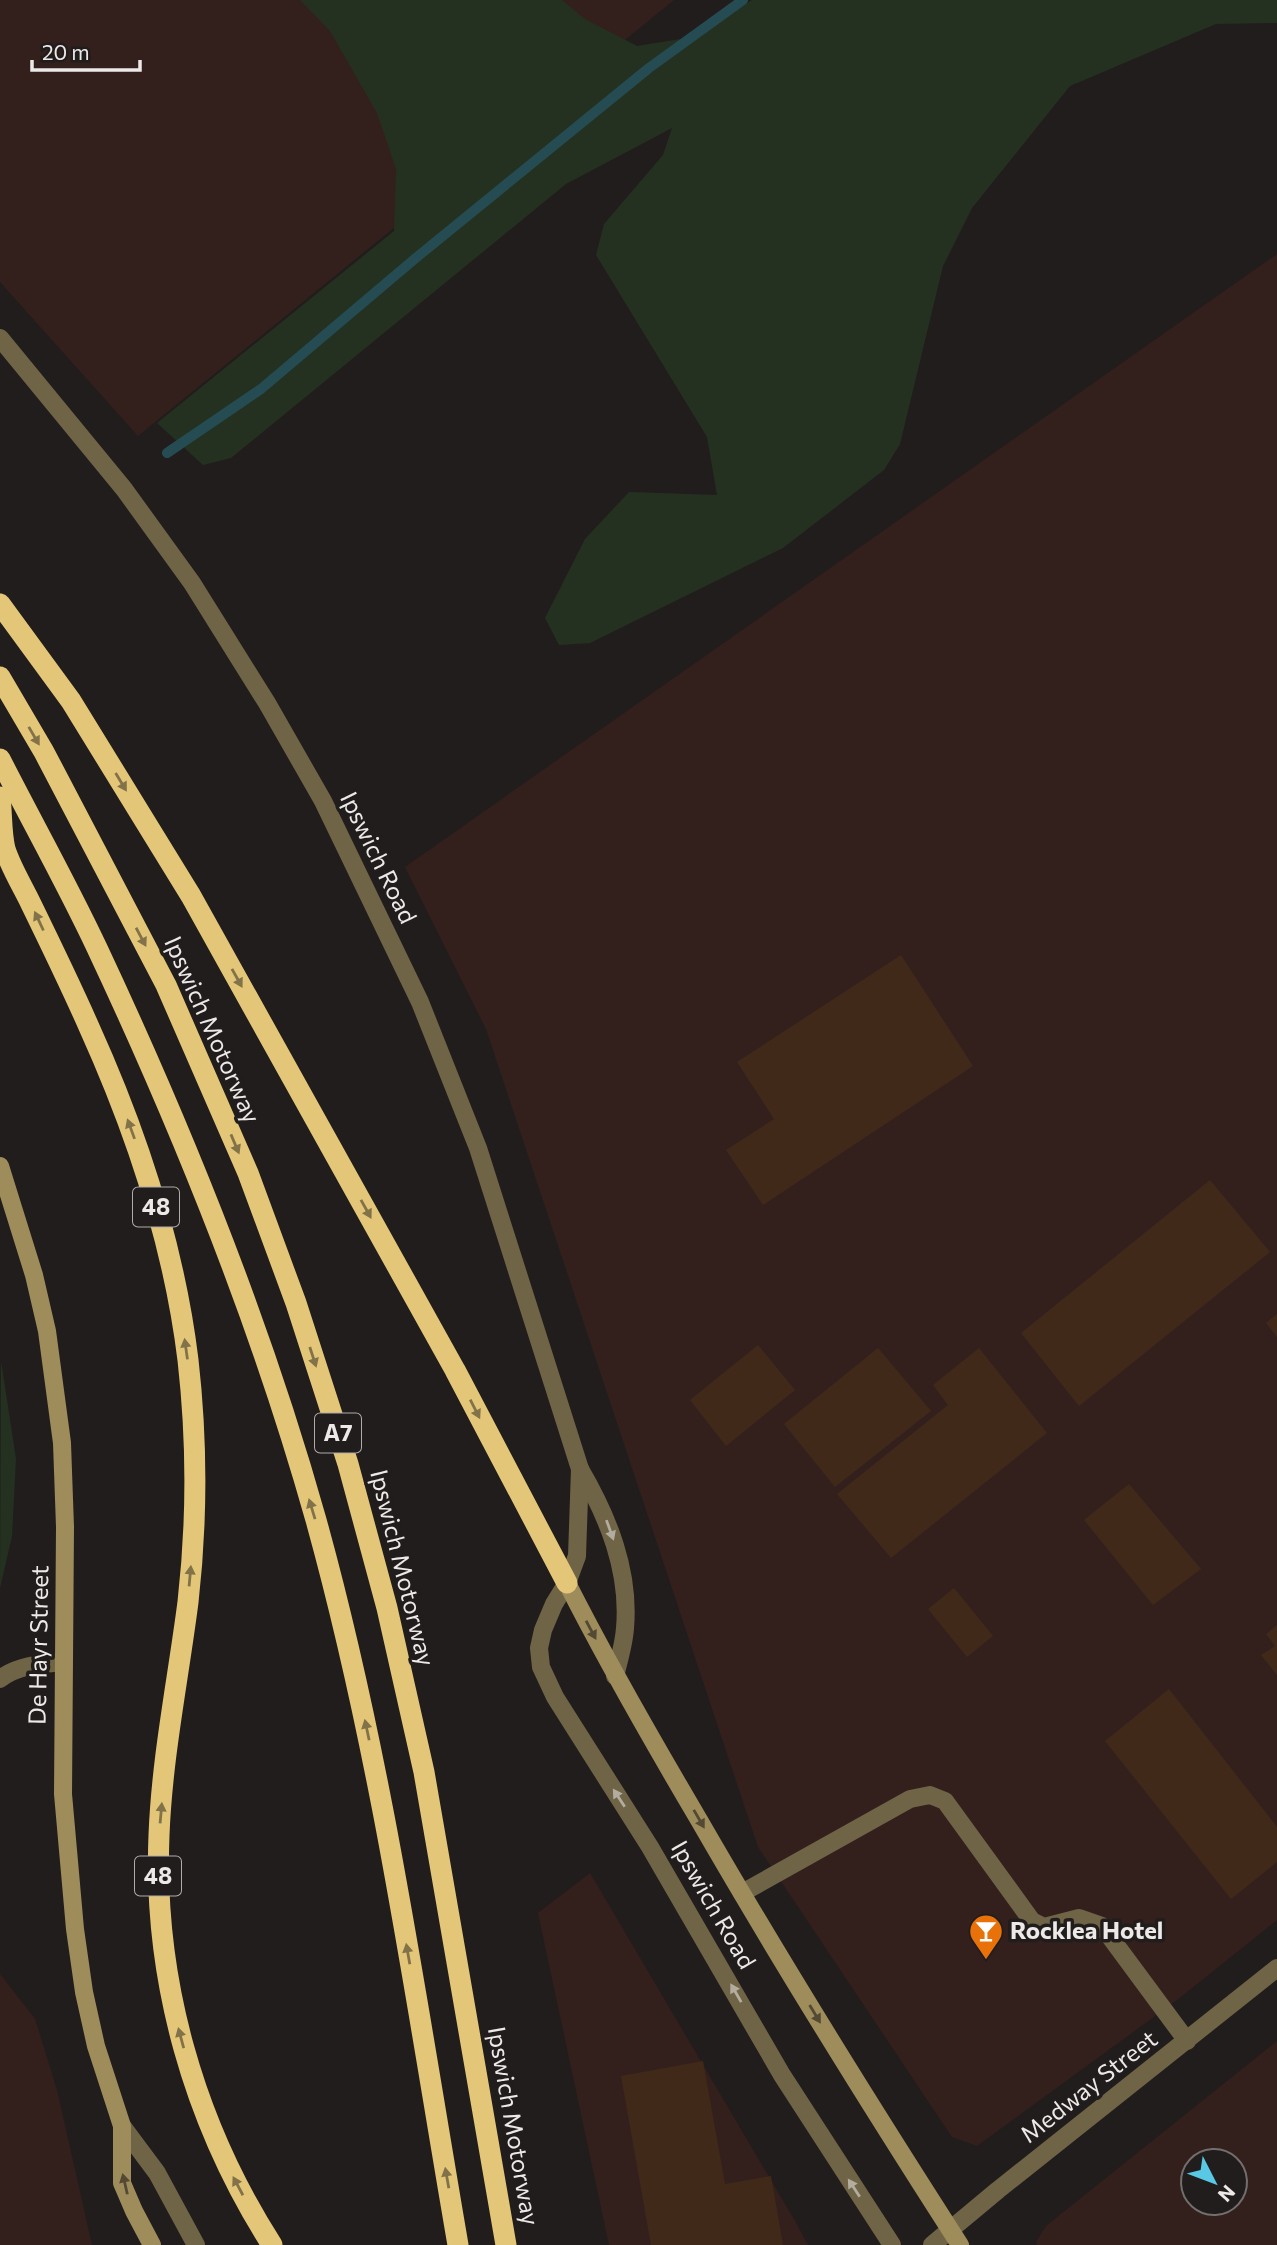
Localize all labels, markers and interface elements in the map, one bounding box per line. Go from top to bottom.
scale bar [32,28,140,72]
text: 20 m [42,39,90,64]
one-way arrow [28,726,40,745]
one-way arrow [115,773,127,792]
street label: Ipswich Road [335,787,424,928]
one-way arrow [33,911,45,931]
one-way arrow [135,927,147,946]
street label: Ipswich Motorway [159,932,268,1127]
one-way arrow [231,968,243,988]
one-way arrow [125,1119,136,1140]
one-way arrow [230,1133,241,1154]
road number: 48 [133,1188,179,1226]
one-way arrow [360,1200,372,1220]
one-way arrow [180,1338,191,1360]
one-way arrow [308,1347,319,1368]
one-way arrow [470,1399,481,1419]
road number: A7 [315,1414,361,1452]
street label: Ipswich Motorway [365,1466,442,1669]
one-way arrow [307,1498,317,1519]
one-way arrow [605,1520,616,1541]
street label: De Hayr Street [22,1565,53,1725]
one-way arrow [185,1565,196,1587]
one-way arrow [585,1620,597,1639]
one-way arrow [361,1719,372,1741]
one-way arrow [613,1789,626,1808]
one-way arrow [156,1802,167,1824]
one-way arrow [693,1810,705,1829]
street label: Ipswich Road [666,1835,763,1973]
road number: 48 [135,1856,181,1896]
bar icon: Rocklea Hotel [967,1912,1005,1961]
place label: Rocklea Hotel [1010,1915,1163,1944]
one-way arrow [402,1943,413,1965]
one-way arrow [730,1984,742,2003]
one-way arrow [809,2005,822,2024]
street label: Medway Street [1014,2023,1162,2148]
street label: Ipswich Motorway [483,2024,546,2227]
one-way arrow [175,2027,186,2049]
north arrow [1179,2147,1249,2217]
one-way arrow [441,2167,452,2189]
one-way arrow [119,2173,130,2195]
one-way arrow [232,2176,244,2196]
one-way arrow [848,2178,861,2198]
text: N [1214,2181,1240,2207]

